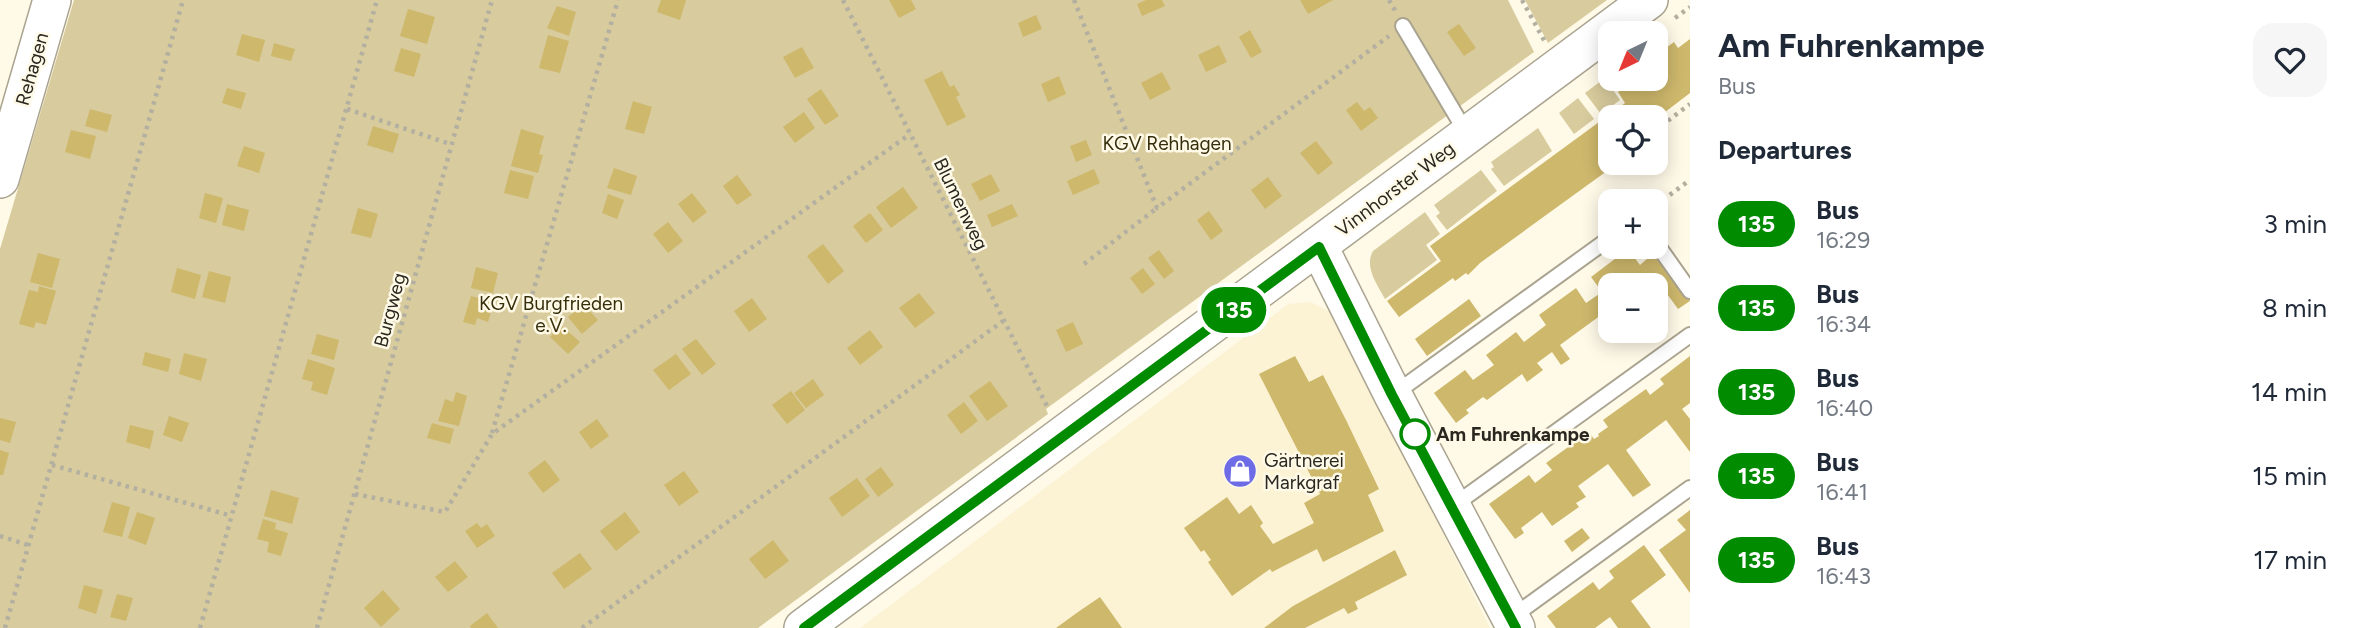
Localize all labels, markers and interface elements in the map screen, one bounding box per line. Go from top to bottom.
north arrow [1598,21,1668,91]
map controls [1598,21,1668,343]
button: heart [2253,23,2327,97]
text: Am Fuhrenkampe [1718,26,1985,65]
street label: Rehagen [11,30,53,108]
text: Bus [1718,72,1756,100]
button: locate [1598,105,1668,175]
park label: KGV Rehhagen [1102,132,1232,155]
text: Departures [1718,134,1852,166]
street label: Vinnhorster Weg [1331,137,1459,241]
street label: Blumenweg [929,154,993,254]
button: + [1598,189,1668,259]
text: Bus [1816,194,1859,226]
text: 3 min [2264,208,2327,240]
text: 135 [1738,209,1775,238]
text: 16:29 [1816,226,1870,254]
street label: Burgweg [369,270,411,350]
button: − [1598,273,1668,343]
text: Bus [1816,278,1859,310]
line badge: 135 [1194,287,1274,333]
park label: KGV Burgfrieden e.V. [479,292,623,337]
text: 8 min [2262,292,2327,324]
text: 135 [1738,293,1775,322]
text: 135 [1215,295,1253,324]
text: 16:34 [1816,310,1871,338]
text: Bus [1816,362,1859,394]
text: 14 min [2251,376,2327,408]
text: 135 [1738,377,1775,406]
text: 16:40 [1816,394,1873,422]
marker: Am Fuhrenkampe [1400,419,1430,449]
place label: Am Fuhrenkampe [1436,423,1590,446]
text: Bus [1816,446,1859,478]
place label: Gärtnerei Markgraf [1264,449,1344,494]
shop icon: Gärtnerei Markgraf [1221,452,1259,490]
text: 15 min [2252,460,2327,492]
text: 135 [1738,461,1775,490]
text: 16:41 [1816,478,1868,506]
text: Bus [1816,530,1859,562]
text: 17 min [2253,544,2327,576]
text: 135 [1738,545,1775,574]
text: 16:43 [1816,562,1871,590]

